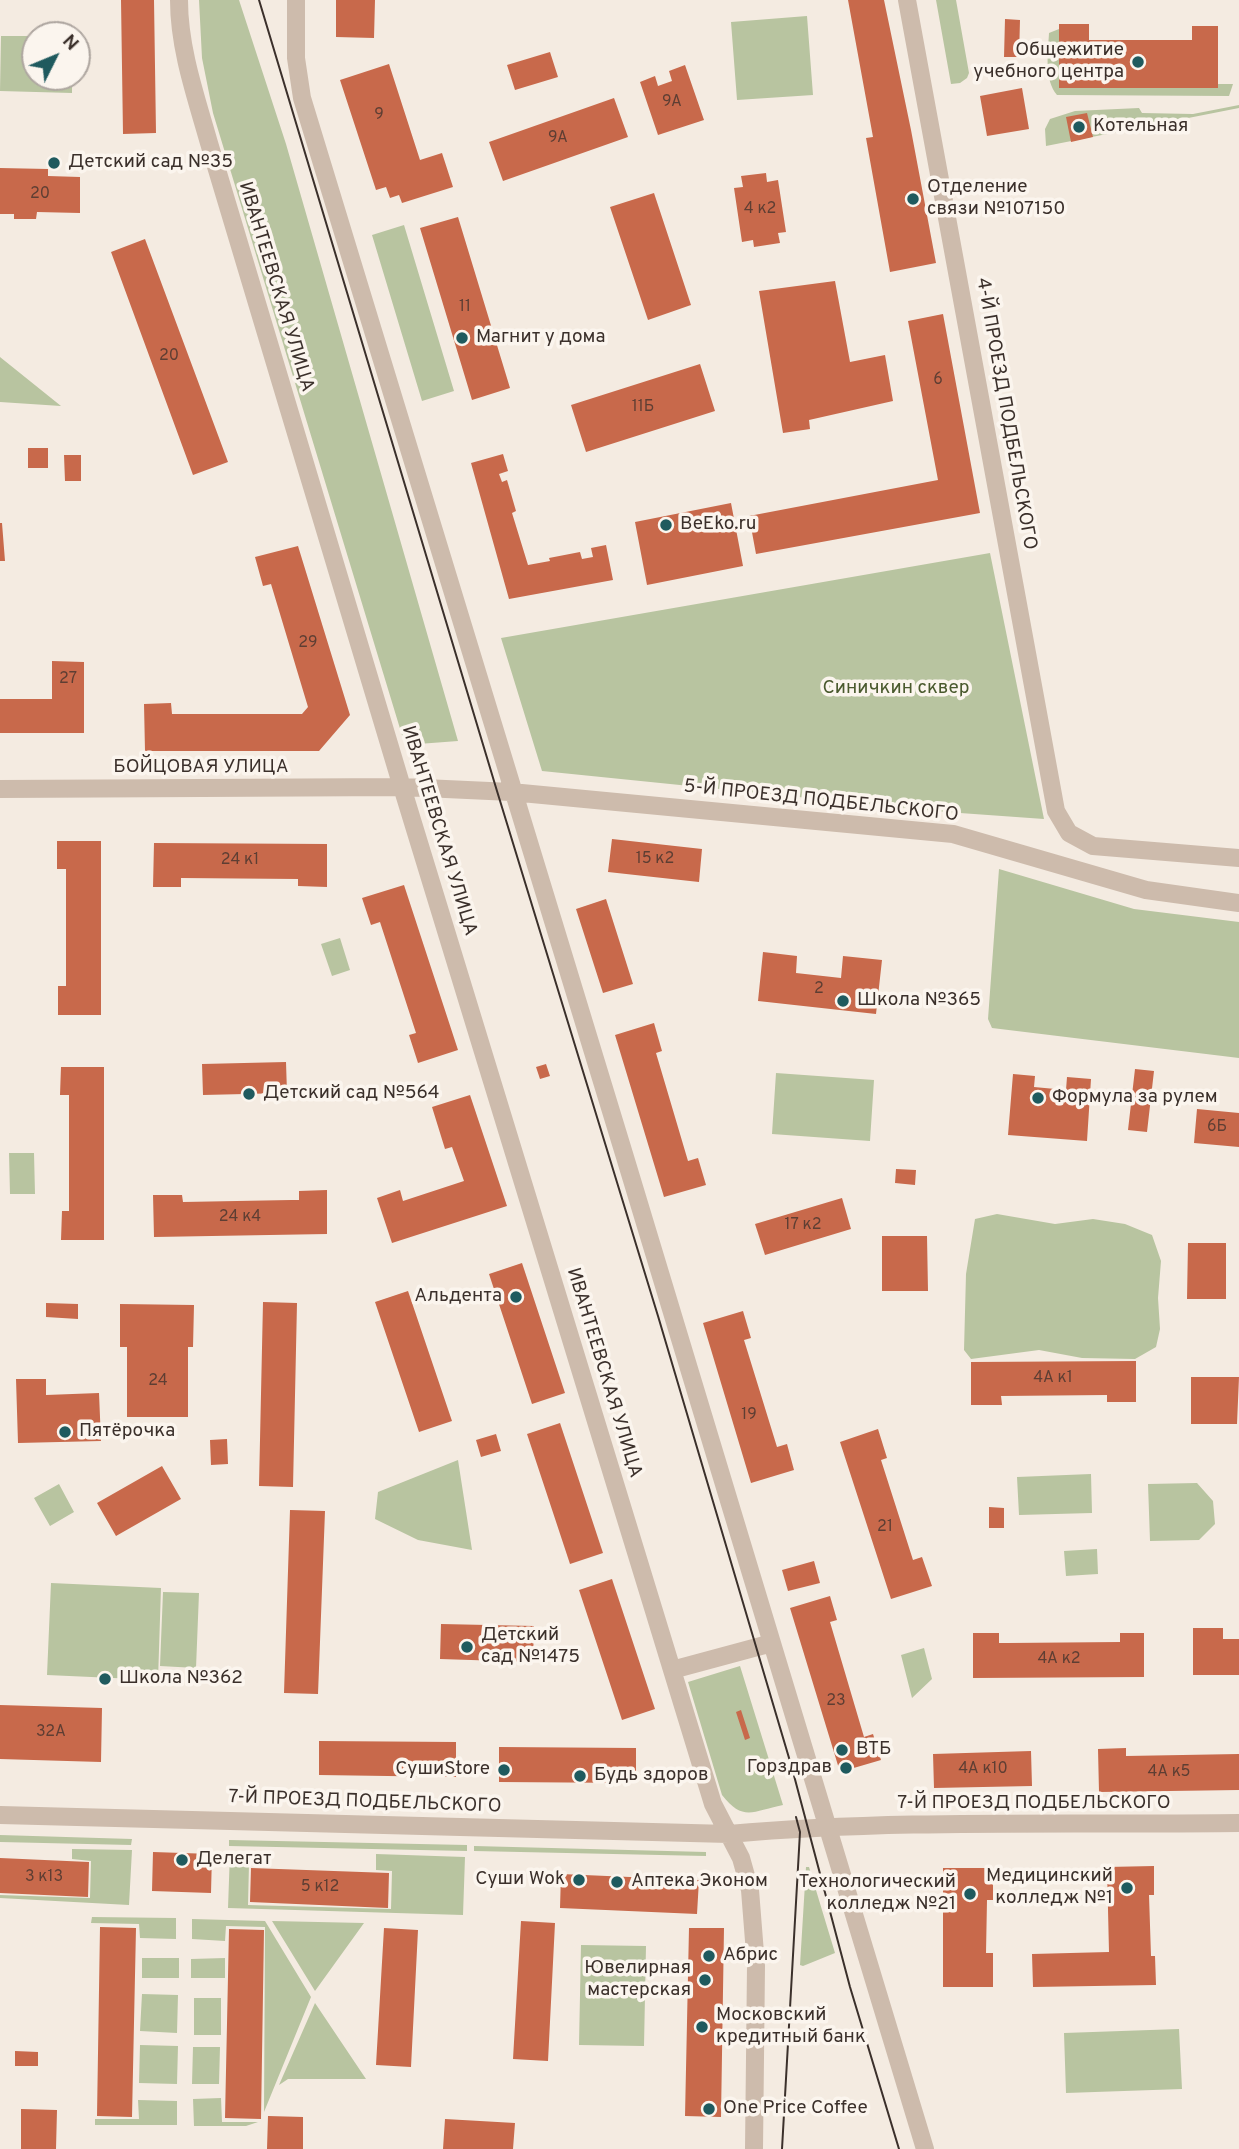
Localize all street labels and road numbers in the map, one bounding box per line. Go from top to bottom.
street label: ИВАНТЕЕВСКАЯ УЛИЦА [232,179,318,395]
street label: 4-Й ПРОЕЗД ПОДБЕЛЬСКОГО [970,276,1040,552]
street label: ИВАНТЕЕВСКАЯ УЛИЦА [395,723,481,939]
street label: БОЙЦОВАЯ УЛИЦА [113,757,289,779]
street label: 5-Й ПРОЕЗД ПОДБЕЛЬСКОГО [682,776,960,828]
street label: ИВАНТЕЕВСКАЯ УЛИЦА [560,1265,646,1481]
street label: 7-Й ПРОЕЗД ПОДБЕЛЬСКОГО [228,1787,502,1819]
street label: 7-Й ПРОЕЗД ПОДБЕЛЬСКОГО [897,1793,1171,1815]

